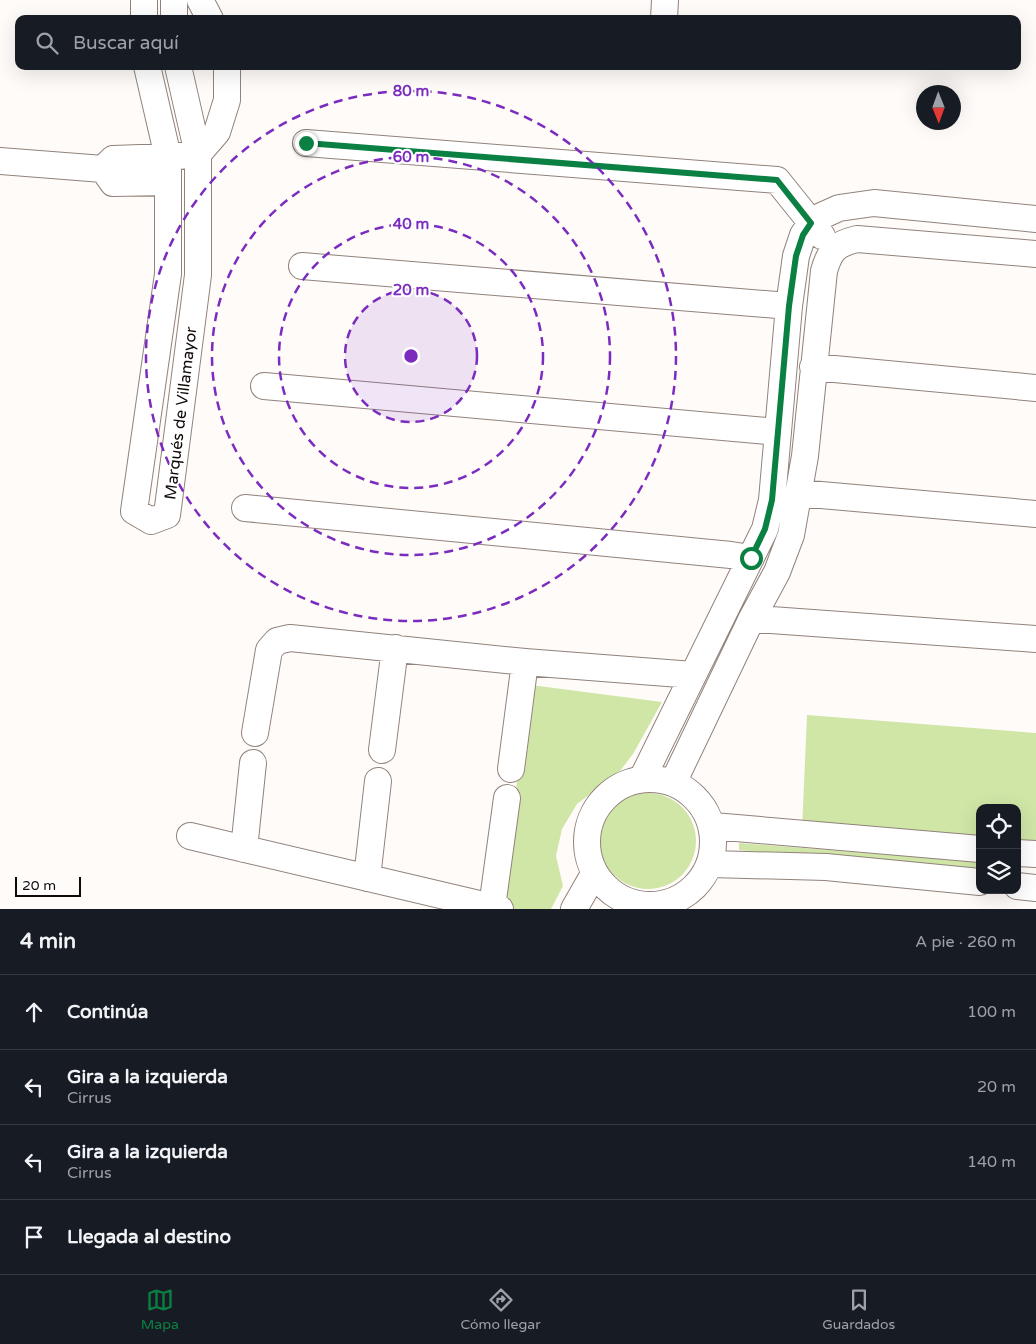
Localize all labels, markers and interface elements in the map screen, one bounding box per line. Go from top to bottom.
search box [15,15,1021,70]
icon: search [33,29,61,57]
text: Buscar aquí [73,32,179,54]
text: 80 m [393,82,429,100]
north arrow [916,85,961,130]
route end [295,132,318,155]
text: 60 m [393,148,429,166]
text: 40 m [393,215,429,233]
text: 20 m [393,281,429,299]
street label: Marqués de Villamayor [160,325,202,501]
centre of rings [402,347,420,365]
route start [740,547,763,570]
map controls [976,804,1021,894]
button: locate [976,804,1021,849]
button: layers [976,849,1021,894]
scale bar [15,874,81,897]
text: 20 m [22,877,56,894]
text: 4 min [20,929,76,954]
text: A pie · 260 m [915,932,1016,952]
icon: ahead [20,998,48,1026]
text: Continúa [67,1001,149,1023]
text: 100 m [967,1002,1016,1022]
text: Gira a la izquierda [67,1066,228,1088]
icon: left [20,1073,48,1101]
text: 20 m [977,1077,1016,1097]
text: Cirrus [67,1088,112,1108]
text: Gira a la izquierda [67,1141,228,1163]
icon: left [20,1148,48,1176]
text: 140 m [967,1152,1016,1172]
text: Cirrus [67,1163,112,1183]
icon: arrive [20,1223,48,1251]
text: Llegada al destino [67,1226,231,1248]
tab: Mapa [141,1286,179,1333]
tab: Cómo llegar [461,1286,541,1333]
tab: Guardados [822,1286,895,1333]

